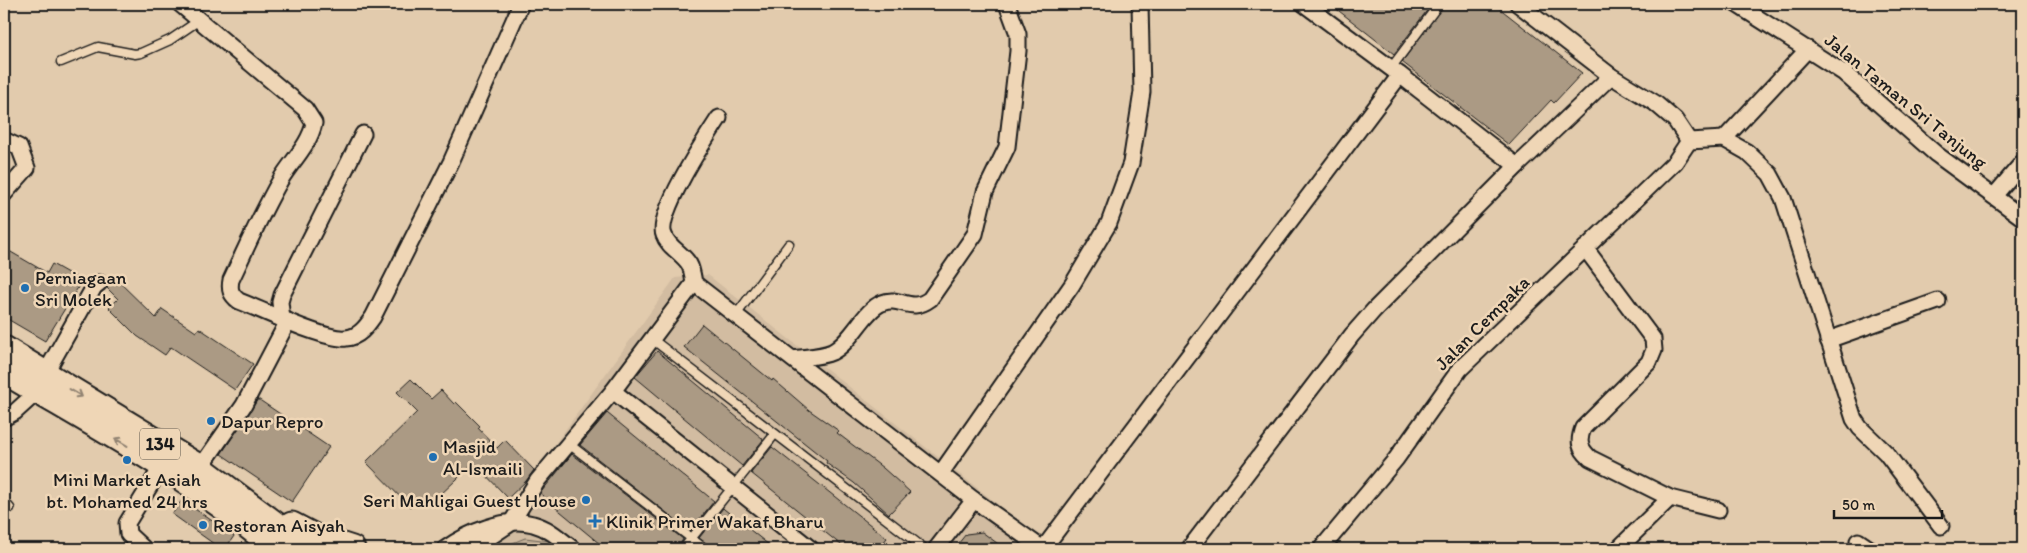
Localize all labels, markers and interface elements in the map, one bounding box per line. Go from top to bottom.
street label: Jalan Taman Sri Tanjung [1820,28,1992,174]
place label: Perniagaan Sri Molek [35,266,127,311]
street label: Jalan Cempaka [1430,271,1534,375]
marker: Perniagaan Sri Molek [19,282,31,294]
one-way arrow [68,388,82,398]
place label: Dapur Repro [221,410,324,433]
marker: Dapur Repro [205,415,217,427]
road number: 134 [140,428,180,459]
place label: Masjid Al-Ismaili [443,435,523,480]
one-way arrow [115,436,129,446]
marker: Masjid Al-Ismaili [427,451,439,463]
marker: Mini Market Asiah bt. Mohamed 24 hrs [121,454,133,466]
place label: Mini Market Asiah bt. Mohamed 24 hrs [46,468,208,513]
scale bar [1834,488,1942,520]
place label: Seri Mahligai Guest House [363,489,576,512]
marker: Seri Mahligai Guest House [580,494,592,506]
text: 50 m [1842,496,1875,514]
place label: Klinik Primer Wakaf Bharu [606,510,824,533]
place label: Restoran Aisyah [213,514,346,537]
marker: Klinik Primer Wakaf Bharu [588,514,602,528]
marker: Restoran Aisyah [197,519,209,531]

